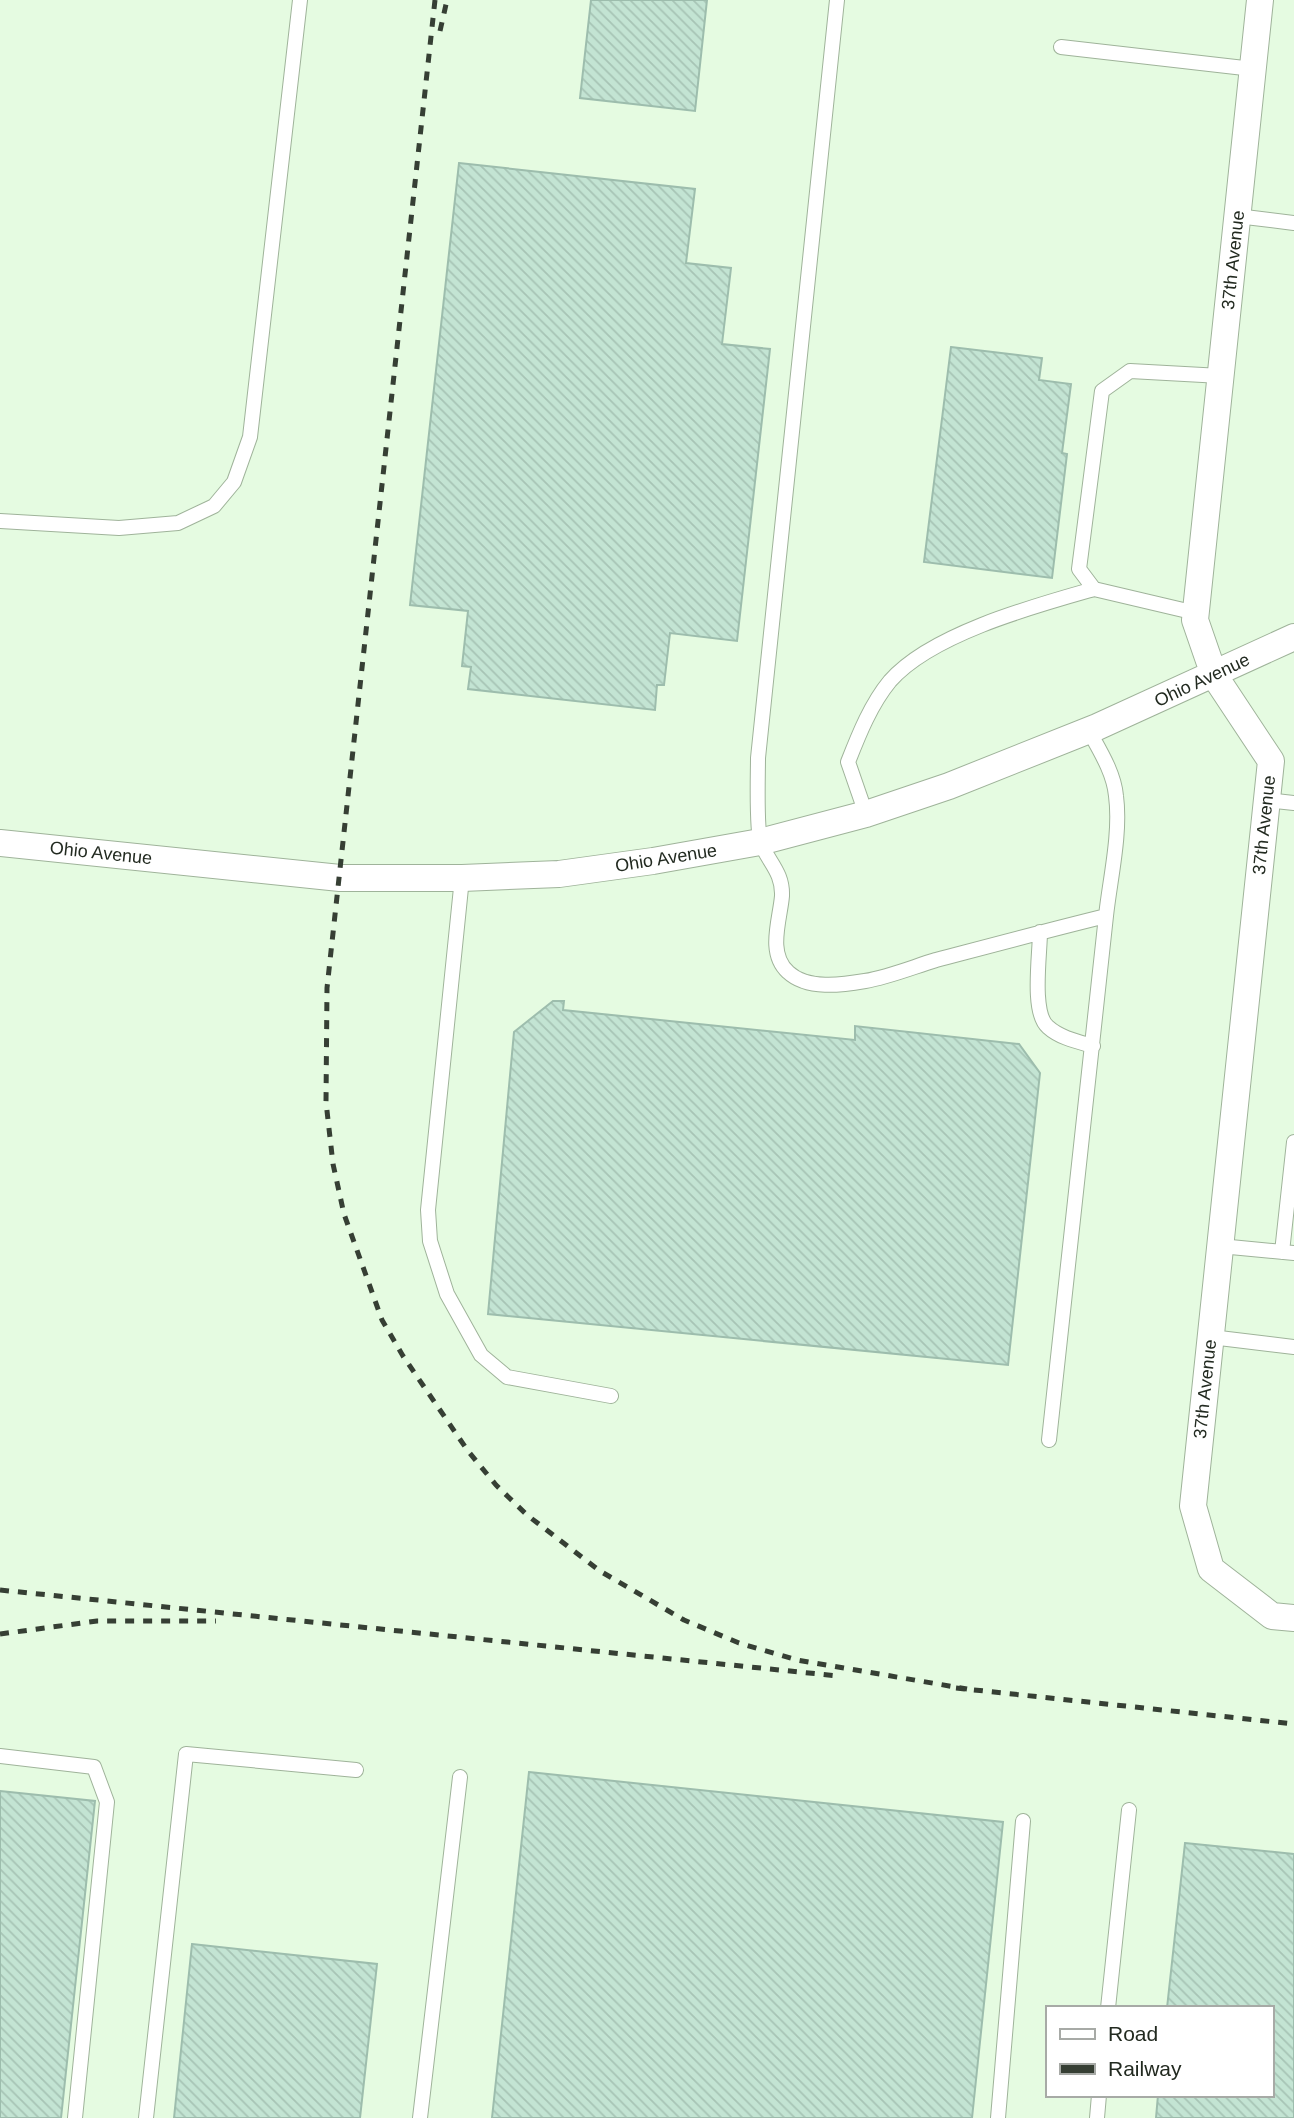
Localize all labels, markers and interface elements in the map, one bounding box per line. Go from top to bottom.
street label: 37th Avenue [1218,209,1248,311]
street label: Ohio Avenue [1151,649,1253,711]
street label: 37th Avenue [1249,774,1279,876]
street label: Ohio Avenue [49,838,153,868]
street label: Ohio Avenue [614,840,718,876]
street label: 37th Avenue [1190,1338,1220,1440]
legend [1046,2006,1273,2097]
text: Road [1108,2022,1158,2045]
text: Railway [1108,2057,1182,2080]

